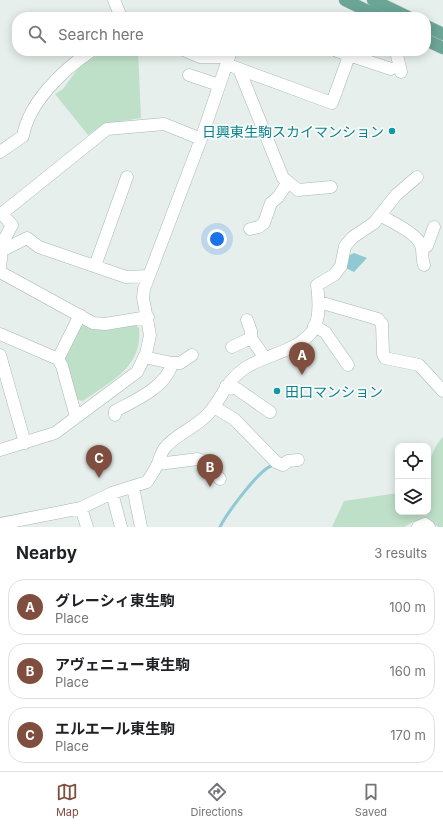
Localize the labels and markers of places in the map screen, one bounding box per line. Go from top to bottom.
place label: 日興東生駒スカイマンション [202,123,384,140]
marker: 日興東生駒スカイマンション [387,126,397,136]
pin: A [289,342,315,375]
place label: 田口マンション [285,383,383,400]
marker: 田口マンション [272,386,282,396]
pin: C [86,445,112,478]
pin: B [197,454,223,487]

